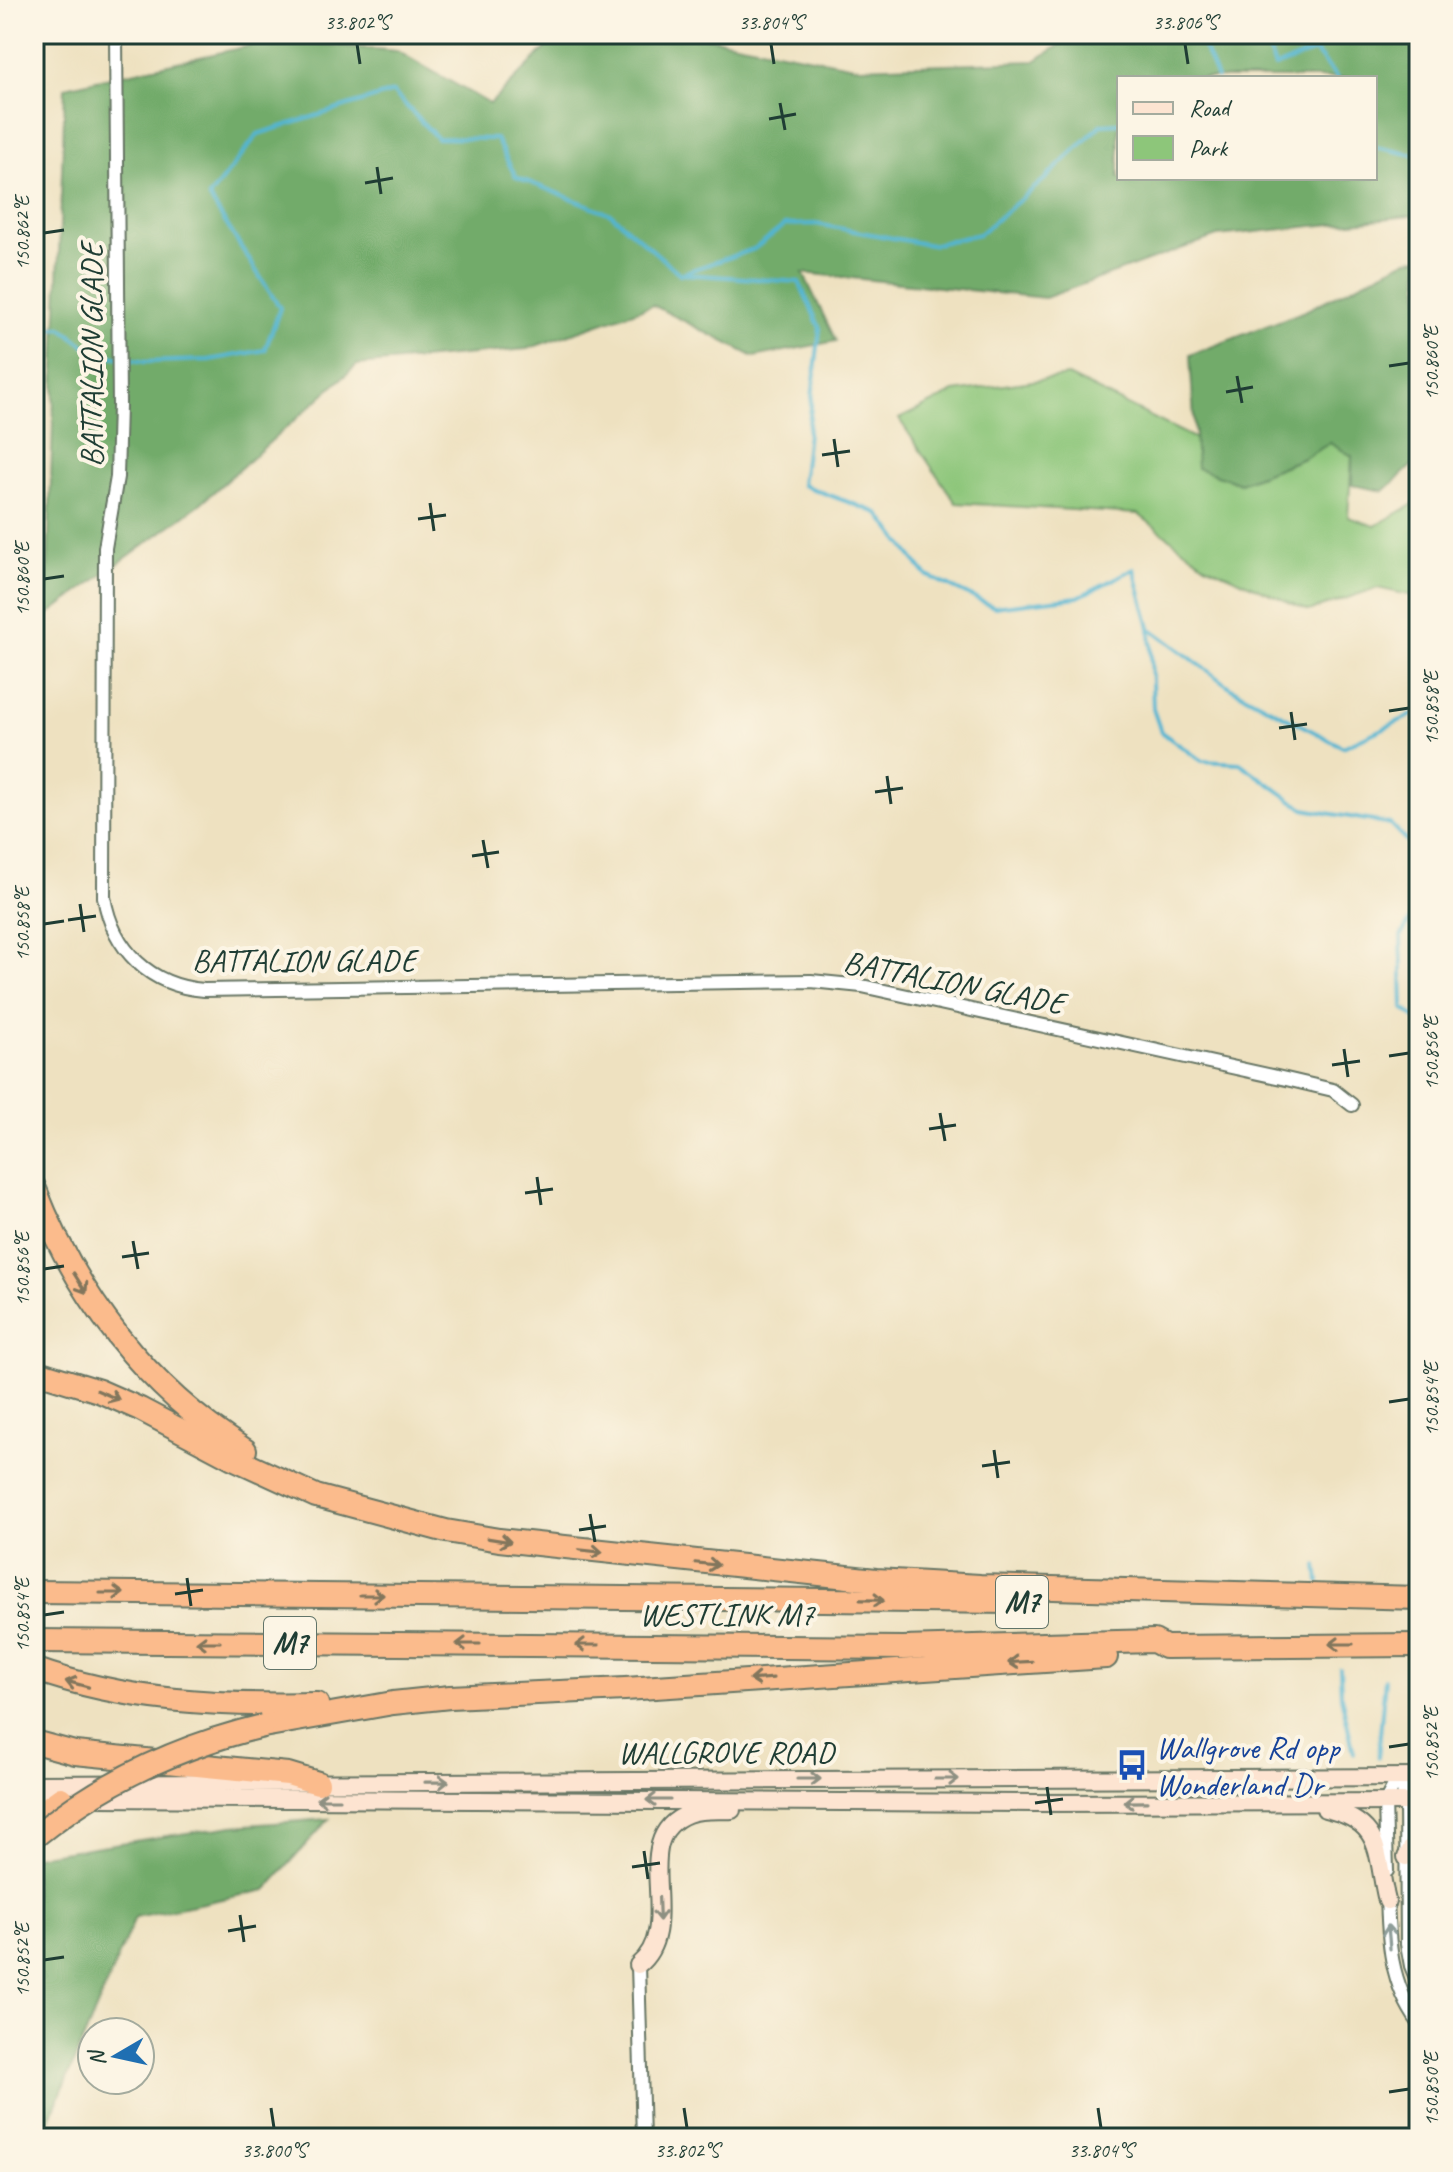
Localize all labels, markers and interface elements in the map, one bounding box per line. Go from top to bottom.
text: 33.802°S [325,10,393,35]
text: 33.804°S [739,10,807,35]
text: 33.806°S [1153,10,1221,35]
legend [1117,76,1377,180]
text: Road [1189,93,1233,123]
text: Park [1189,133,1229,163]
text: 150.862°E [10,193,35,270]
street label: BATTALION GLADE [71,239,112,467]
text: 150.860°E [1419,323,1444,400]
text: 150.860°E [10,539,35,616]
text: 150.858°E [1419,668,1444,745]
text: 150.858°E [10,884,35,961]
street label: BATTALION GLADE [192,940,420,981]
street label: BATTALION GLADE [840,941,1072,1025]
text: 150.856°E [1419,1013,1444,1090]
text: 150.856°E [10,1229,35,1306]
one-way arrow [72,1271,88,1294]
text: 150.854°E [1419,1359,1444,1436]
one-way arrow [95,1389,120,1404]
one-way arrow [486,1533,511,1548]
one-way arrow [578,1544,603,1559]
one-way arrow [693,1556,720,1571]
text: 150.854°E [10,1575,35,1652]
road number: M7 [996,1576,1048,1628]
one-way arrow [98,1585,125,1601]
one-way arrow [358,1587,385,1602]
one-way arrow [858,1592,885,1607]
street label: WESTLINK M7 [640,1594,816,1635]
road number: M7 [264,1617,316,1669]
one-way arrow [195,1634,222,1650]
one-way arrow [1328,1636,1355,1652]
one-way arrow [455,1637,482,1652]
one-way arrow [574,1637,601,1653]
one-way arrow [1007,1655,1034,1670]
one-way arrow [748,1672,775,1687]
one-way arrow [65,1675,91,1690]
text: 150.852°E [1419,1704,1444,1781]
place label: Wallgrove Rd opp Wonderland Dr [1156,1727,1341,1805]
street label: WALLGROVE ROAD [618,1732,836,1773]
bus stop icon: Wallgrove Rd opp Wonderland Dr [1115,1748,1149,1782]
one-way arrow [795,1771,822,1787]
one-way arrow [933,1771,960,1787]
one-way arrow [423,1774,450,1790]
one-way arrow [315,1791,342,1807]
one-way arrow [645,1792,672,1808]
one-way arrow [1122,1794,1149,1810]
one-way arrow [651,1895,666,1922]
text: 150.852°E [10,1920,35,1997]
one-way arrow [1381,1924,1396,1951]
north arrow [76,2016,156,2096]
text: N [82,2047,112,2068]
text: 150.850°E [1419,2049,1444,2126]
text: 33.800°S [242,2138,310,2163]
text: 33.802°S [655,2138,723,2163]
text: 33.804°S [1069,2138,1137,2163]

